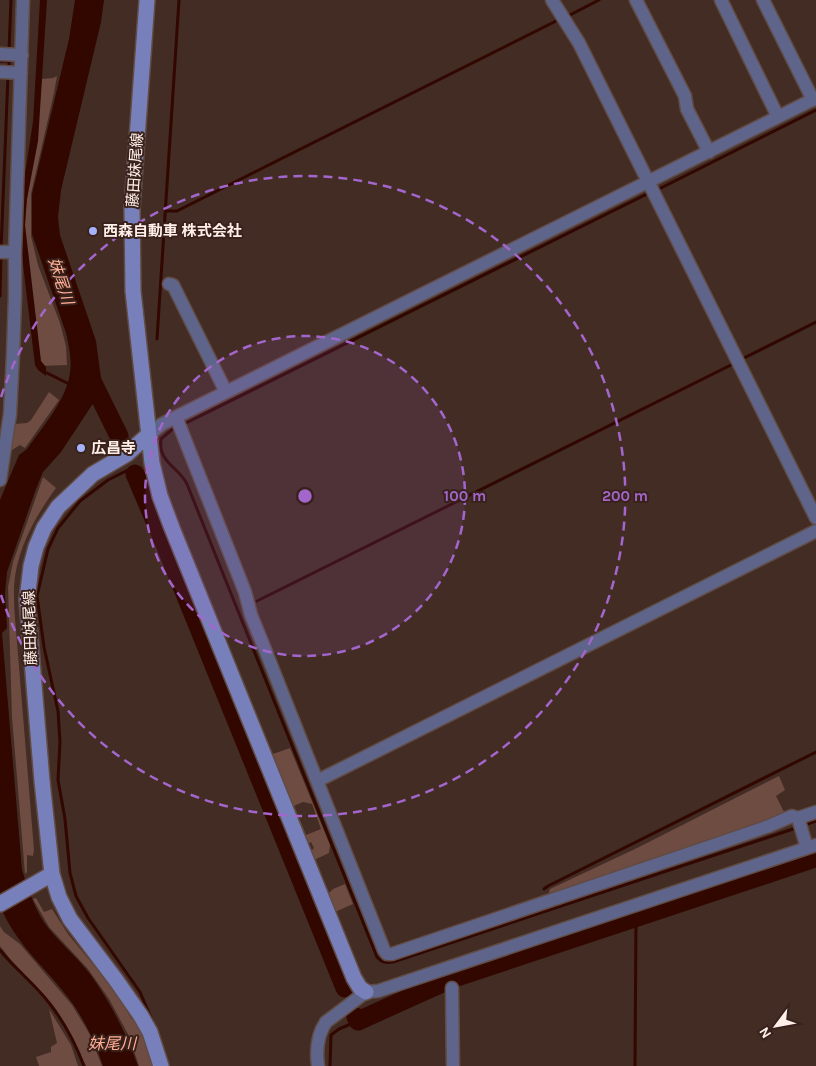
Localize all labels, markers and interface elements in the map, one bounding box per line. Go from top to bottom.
street label: 藤田妹尾線 [123,132,147,208]
place label: 西森自動車 株式会社 [103,222,242,240]
marker: 西森自動車 株式会社 [87,225,99,237]
water label: 妹尾川 [45,255,78,309]
place label: 広昌寺 [91,439,136,457]
marker: 広昌寺 [75,442,87,454]
centre of rings [296,487,314,505]
text: 100 m [444,487,486,505]
text: 200 m [602,487,648,505]
street label: 藤田妹尾線 [20,590,40,666]
north arrow [751,1001,801,1051]
text: N [756,1024,775,1041]
water label: 妹尾川 [88,1034,138,1053]

